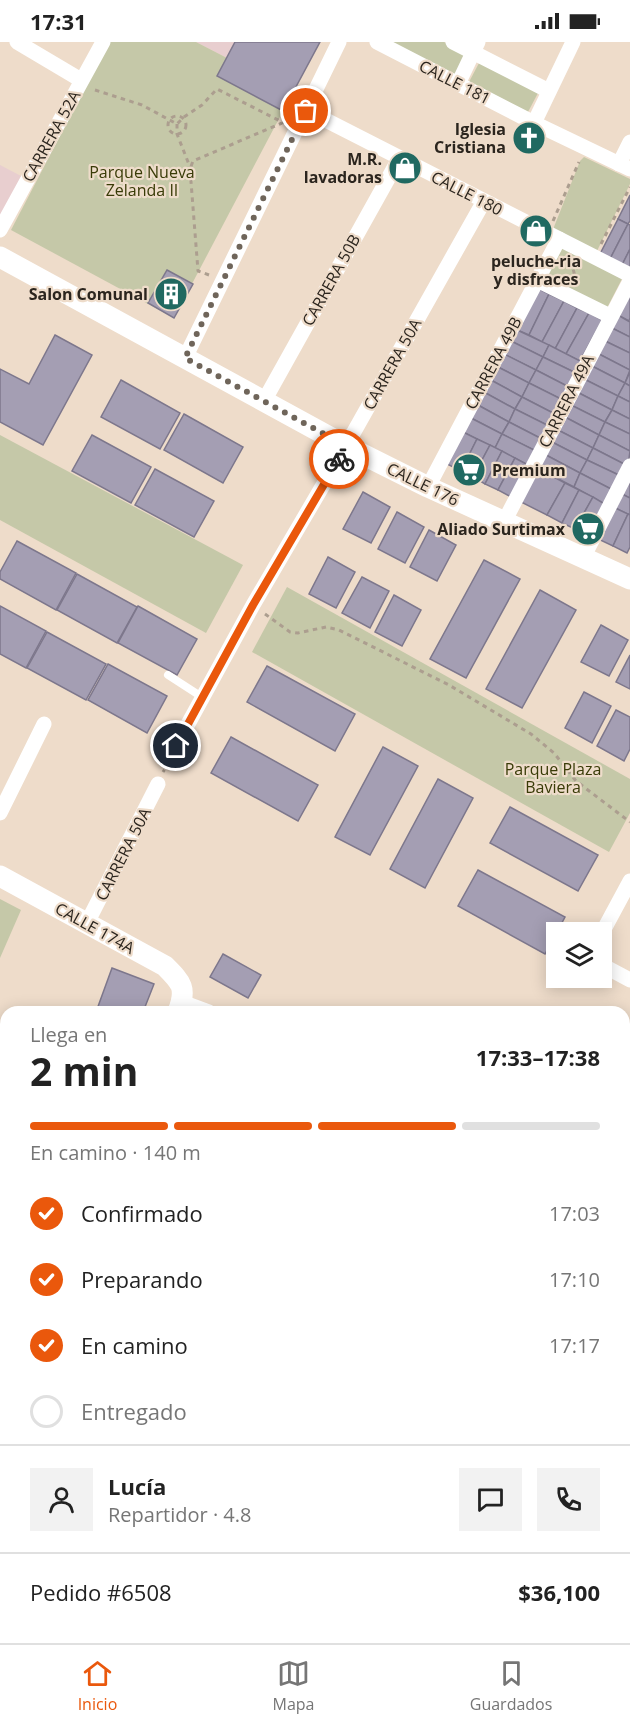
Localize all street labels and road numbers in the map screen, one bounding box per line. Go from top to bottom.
street label: CALLE 181 [416,55,494,109]
street label: CARRERA 52A [17,86,86,186]
street label: CALLE 180 [428,166,506,220]
street label: CARRERA 50B [297,230,365,330]
street label: CARRERA 49B [459,313,527,413]
street label: CARRERA 50A [358,314,427,414]
street label: CARRERA 49A [533,350,599,451]
street label: CALLE 176 [383,457,463,511]
street label: CARRERA 50A [90,803,156,904]
street label: CALLE 174A [51,897,139,959]

